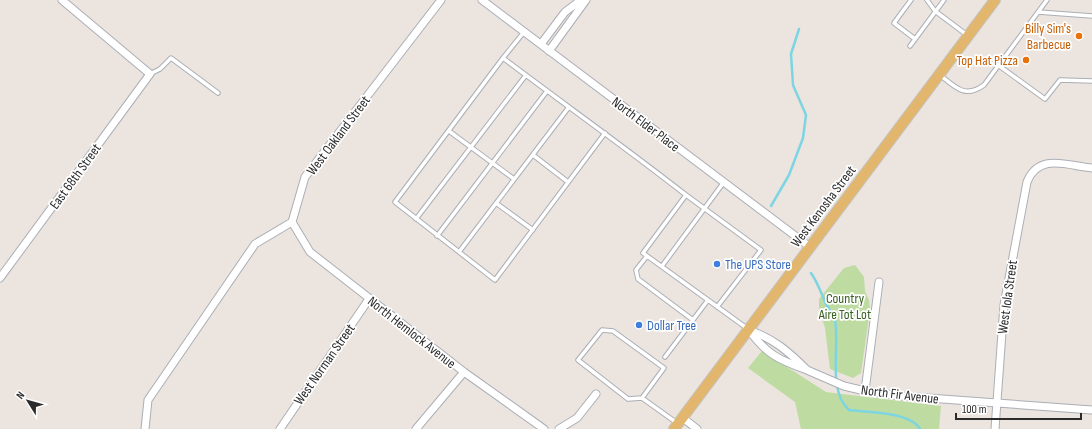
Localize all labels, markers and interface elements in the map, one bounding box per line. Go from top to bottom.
place label: Billy Sim's Barbecue [1025,20,1071,53]
marker: Billy Sim's Barbecue [1074,31,1084,41]
place label: Top Hat Pizza [956,52,1018,69]
marker: Top Hat Pizza [1021,55,1031,65]
street label: West Oakland Street [303,92,374,178]
street label: North Elder Place [608,93,683,155]
street label: East 68th Street [46,140,105,212]
street label: West Kenosha Street [787,162,860,250]
place label: The UPS Store [725,256,791,273]
marker: The UPS Store [712,259,722,269]
street label: West Iola Street [994,259,1021,335]
park label: Country Aire Tot Lot [818,290,871,323]
street label: North Hemlock Avenue [364,293,459,372]
place label: Dollar Tree [647,317,696,334]
street label: West Norman Street [290,320,359,408]
marker: Dollar Tree [634,320,644,330]
north arrow [8,381,48,421]
street label: North Fir Avenue [860,381,940,408]
text: N [13,389,27,402]
scale bar [956,395,1081,421]
text: 100 m [962,402,987,417]

